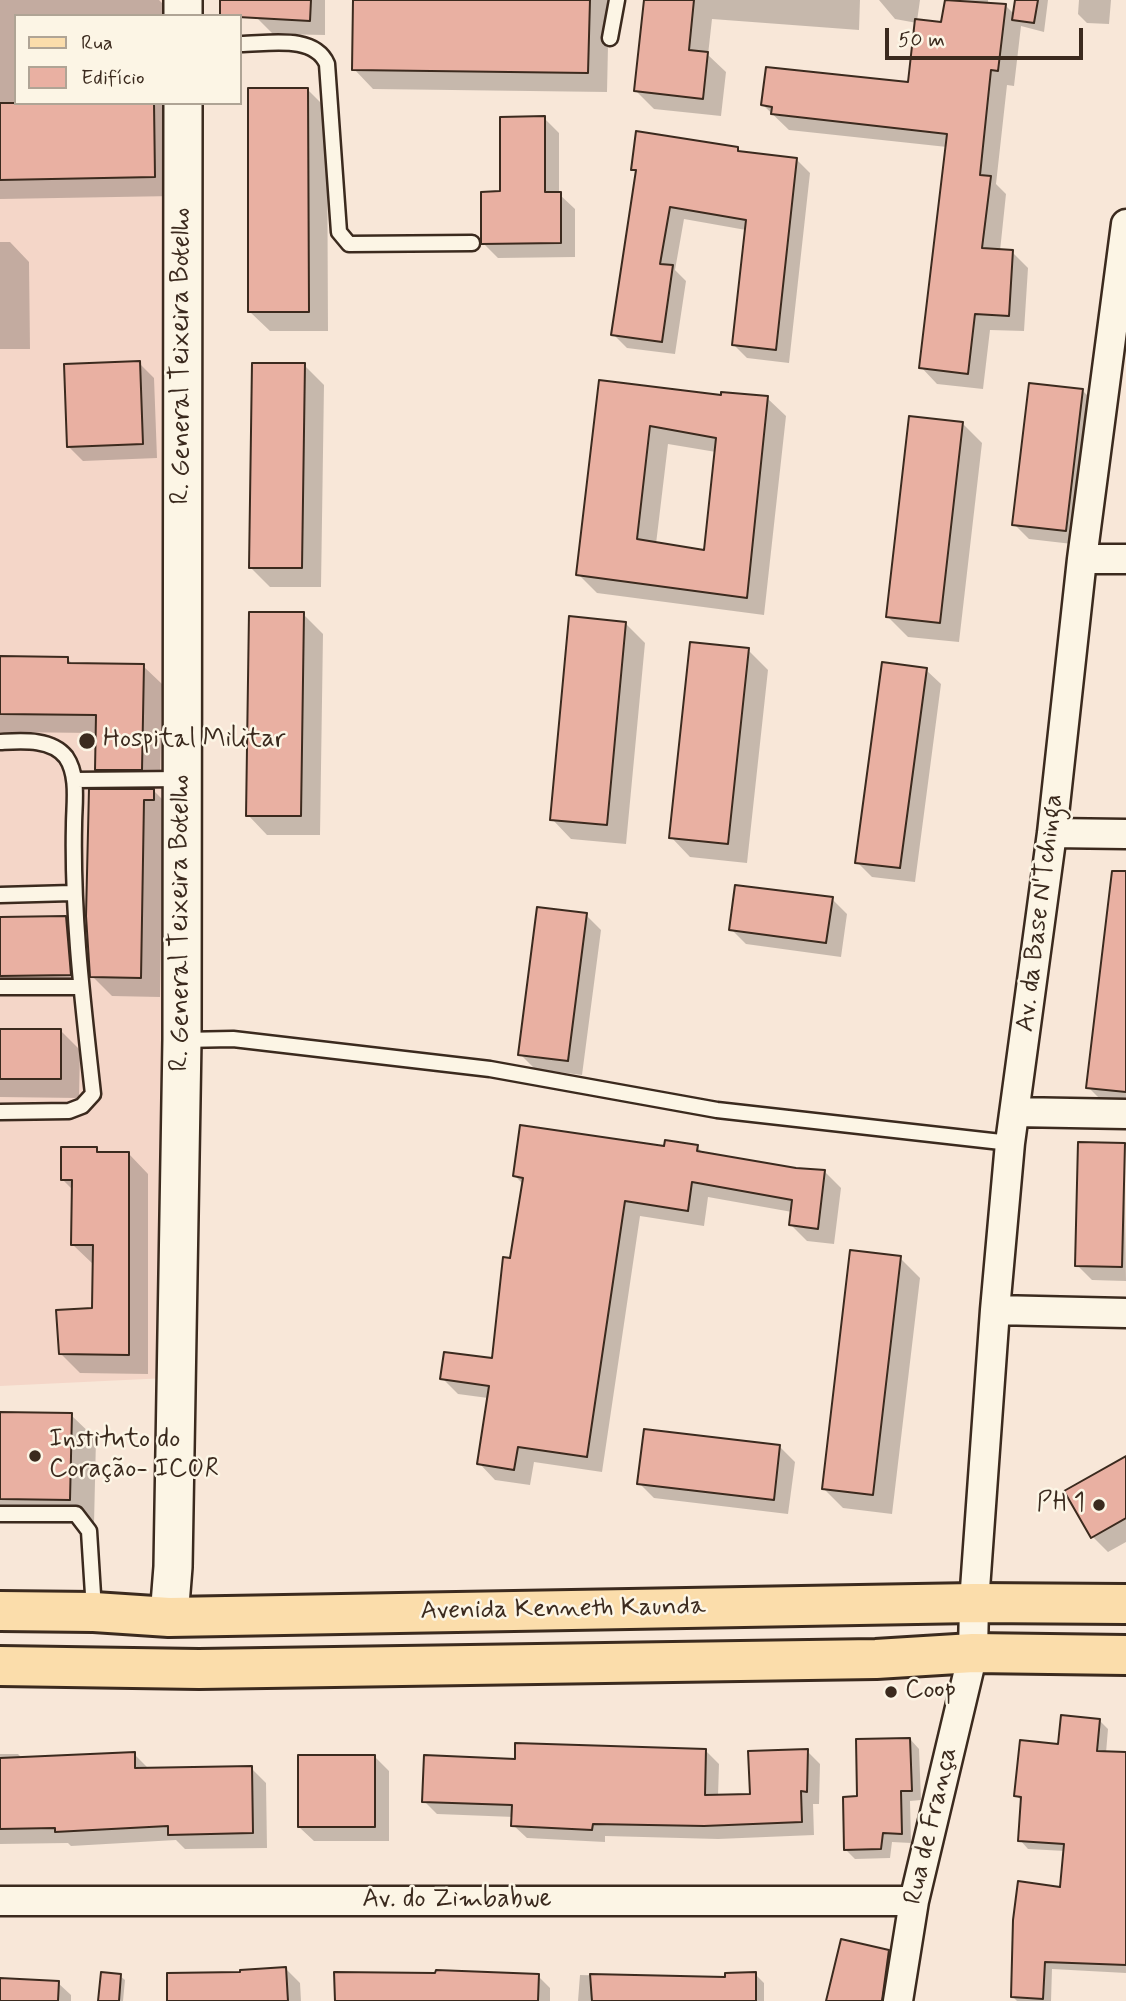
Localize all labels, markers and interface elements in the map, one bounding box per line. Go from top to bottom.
legend [14,14,242,105]
scale bar [888,14,1086,58]
text: 50 m [898,26,945,54]
text: Rua [81,29,113,57]
text: Edifício [81,64,145,92]
street label: R. General Teixeira Botelho [167,208,199,504]
place label: Hospital Militar [103,725,286,757]
marker: Hospital Militar [77,731,97,751]
street label: R. General Teixeira Botelho [166,775,198,1071]
street label: Av. da Base N'Tchinga [1011,792,1071,1034]
place label: Instituto do Coração- ICOR [49,1425,219,1486]
marker: Instituto do Coração- ICOR [27,1448,43,1464]
place label: PH 1 [1036,1489,1085,1521]
marker: PH 1 [1091,1497,1107,1513]
street label: Avenida Kenneth Kaunda [420,1592,706,1628]
place label: Coop [905,1676,956,1708]
marker: Coop [883,1684,899,1700]
street label: Rua de França [899,1744,965,1908]
street label: Av. do Zimbabwe [362,1885,552,1917]

